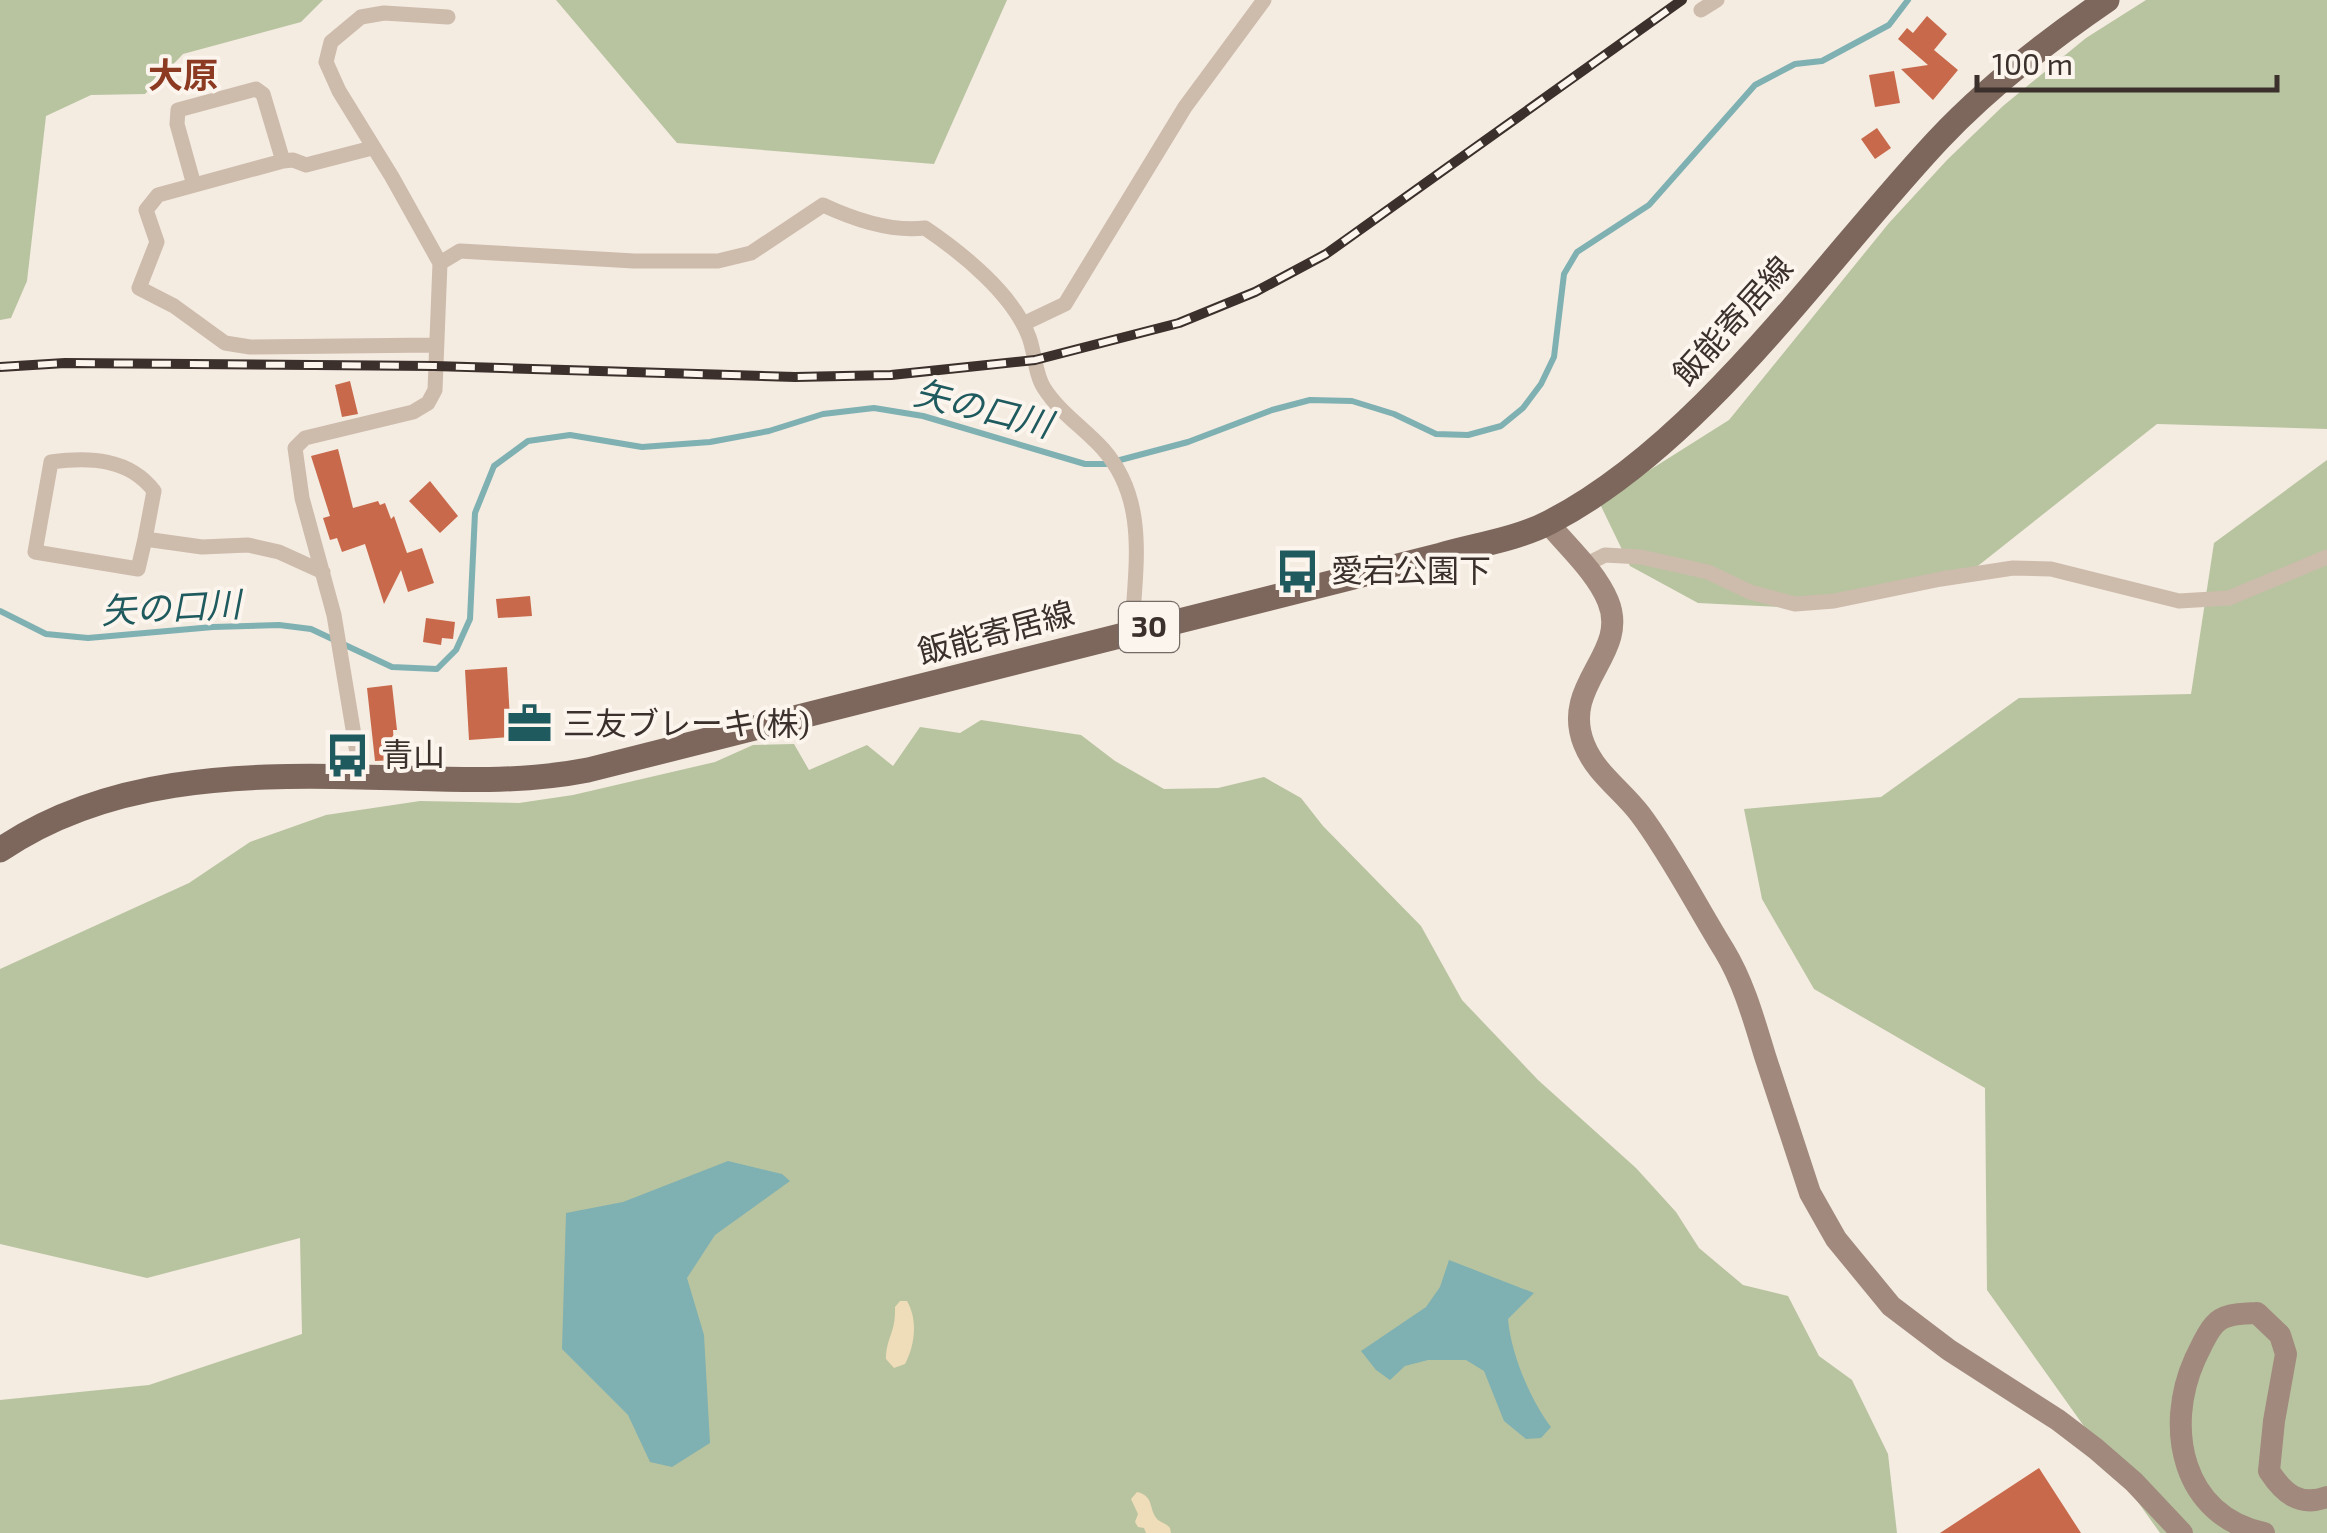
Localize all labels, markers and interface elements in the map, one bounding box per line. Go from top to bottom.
scale bar [1977,30,2277,92]
text: 100 m [1992,45,2073,81]
district label: 大原 [148,53,218,95]
street label: 飯能寄居線 [1664,247,1799,392]
water label: 矢の口川 [910,370,1060,445]
bus stop icon: 愛宕公園下 [1274,547,1322,595]
place label: 愛宕公園下 [1331,550,1491,588]
water label: 矢の口川 [100,581,246,631]
street label: 飯能寄居線 [913,592,1078,670]
road number: 30 [1119,602,1179,652]
office icon: 三友ブレーキ(株) [506,700,554,748]
place label: 三友ブレーキ(株) [563,703,810,741]
bus stop icon: 青山 [324,731,372,779]
place label: 青山 [381,734,445,772]

